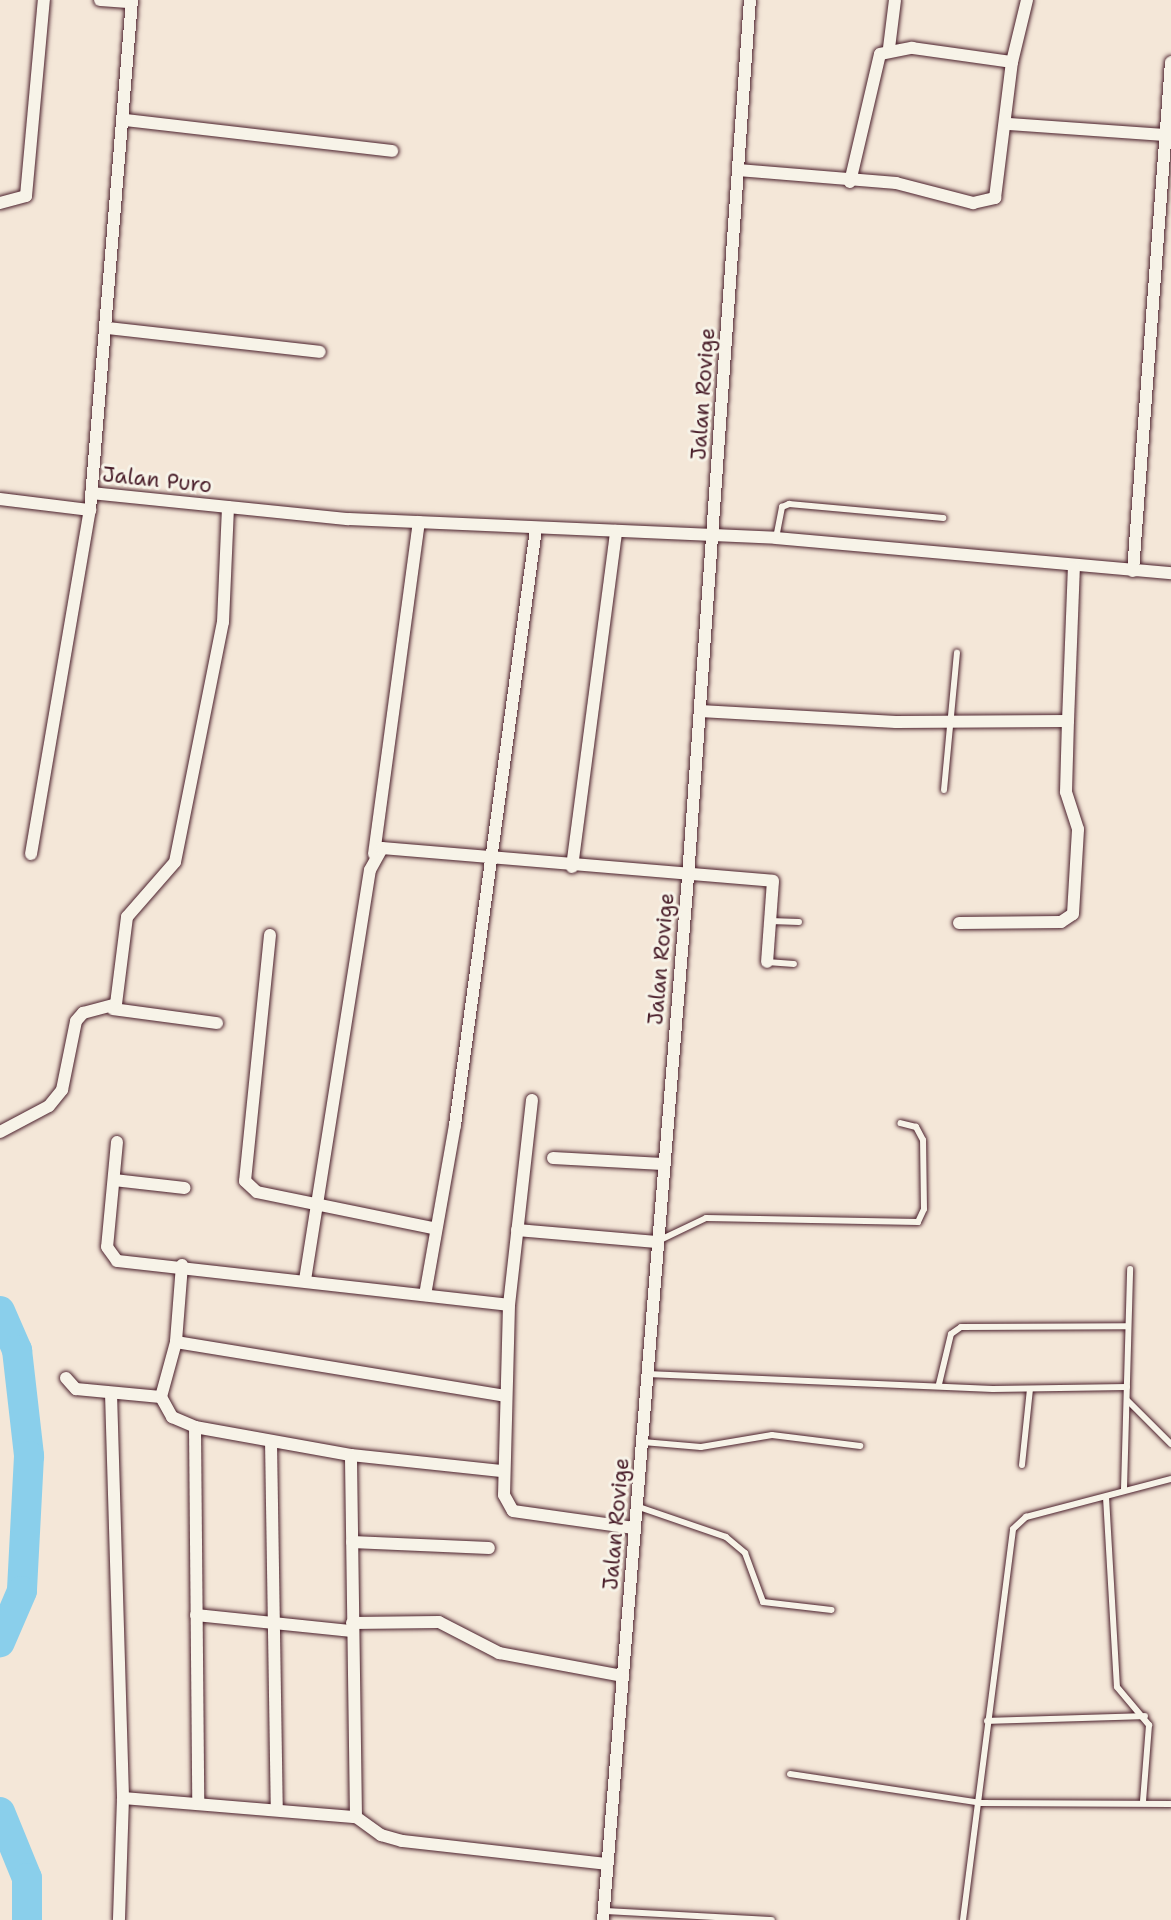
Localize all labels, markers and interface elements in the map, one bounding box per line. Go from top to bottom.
street label: Jalan Rovige [686,327,720,461]
street label: Jalan Puro [101,462,213,498]
street label: Jalan Rovige [643,892,679,1026]
street label: Jalan Rovige [598,1457,634,1591]

